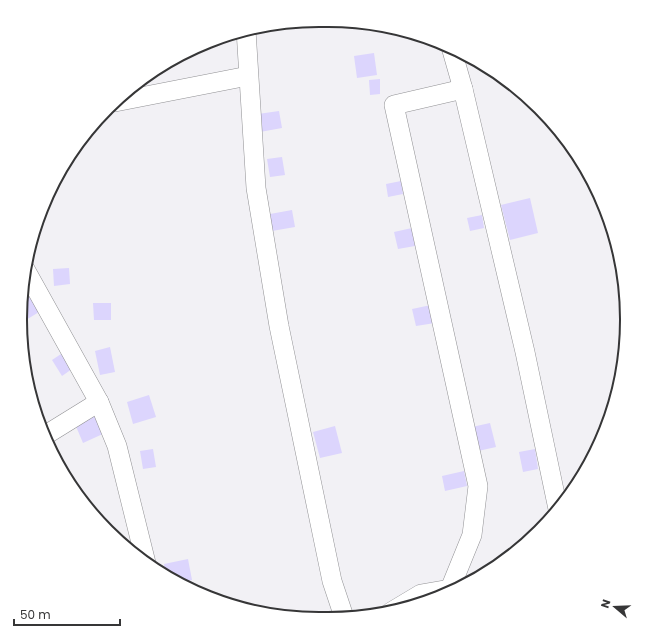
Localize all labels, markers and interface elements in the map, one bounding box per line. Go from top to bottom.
north arrow [595,587,635,627]
text: N [597,597,614,610]
scale bar [14,601,120,627]
text: 50 m [20,606,51,623]

